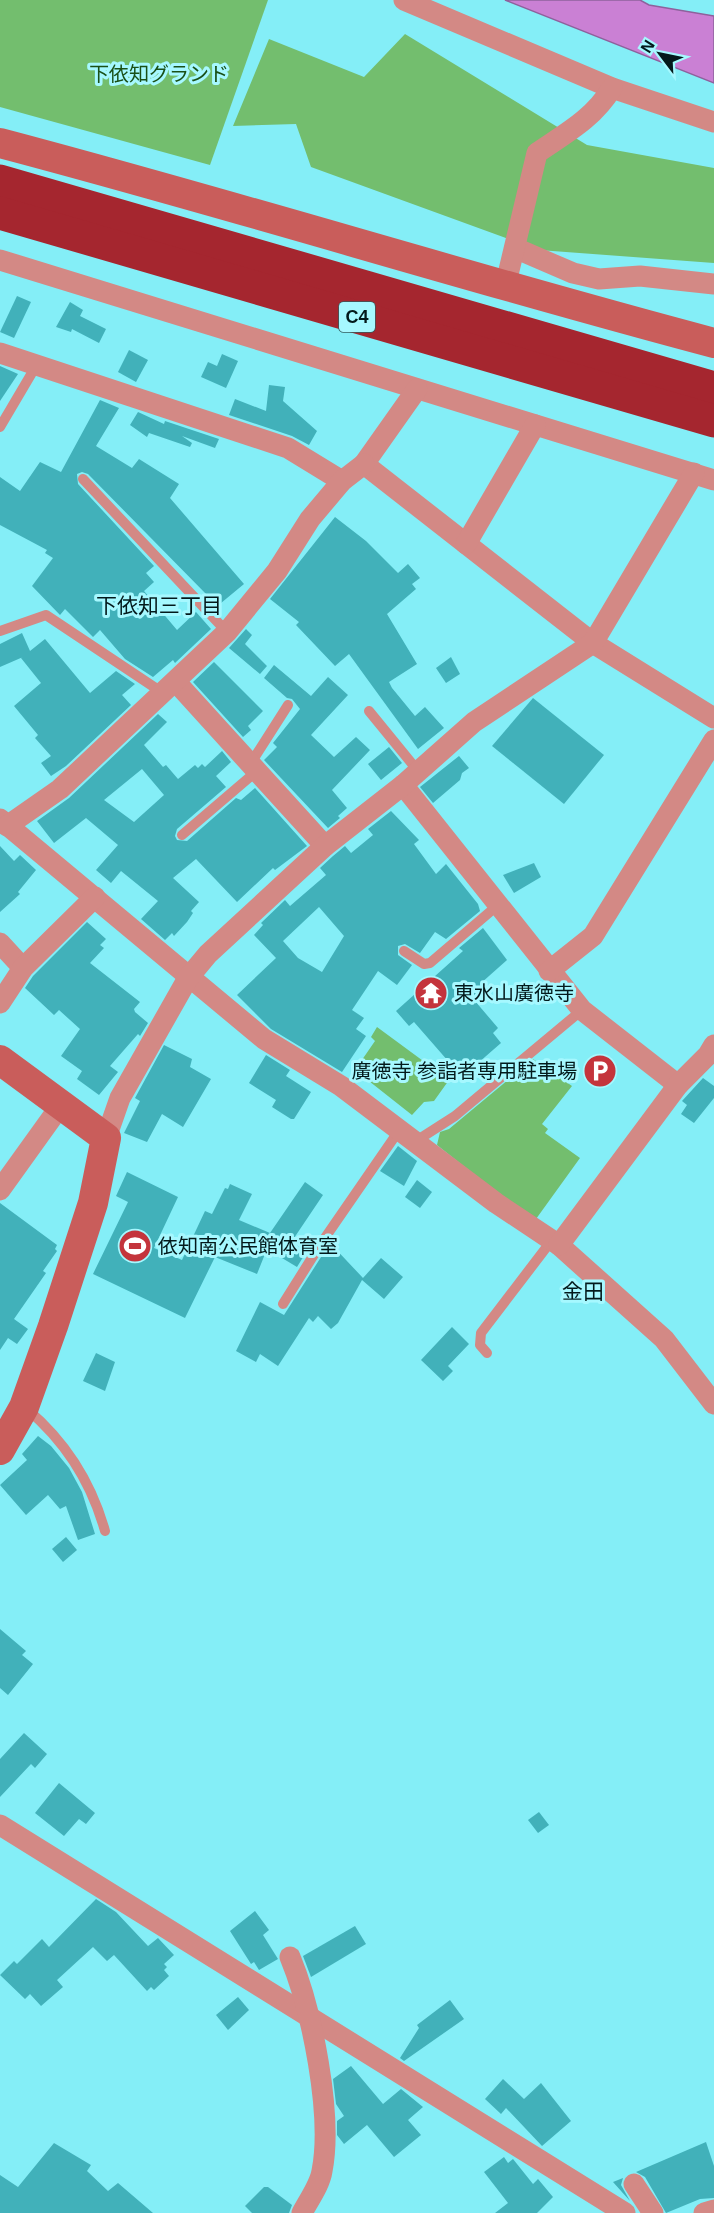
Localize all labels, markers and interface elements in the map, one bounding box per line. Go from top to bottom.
north arrow [630,24,690,84]
text: N [637,37,658,56]
park label: 下依知グランド [89,63,229,85]
road number: C4 [339,302,375,332]
district label: 下依知三丁目 [96,594,222,617]
temple icon: 東水山廣徳寺 [413,975,449,1011]
place label: 東水山廣徳寺 [454,982,574,1004]
parking icon: 廣徳寺 参詣者専用駐車場 [582,1053,618,1089]
place label: 廣徳寺 参詣者専用駐車場 [351,1060,577,1082]
sports icon: 依知南公民館体育室 [117,1228,153,1264]
place label: 依知南公民館体育室 [158,1235,338,1257]
district label: 金田 [562,1280,604,1303]

